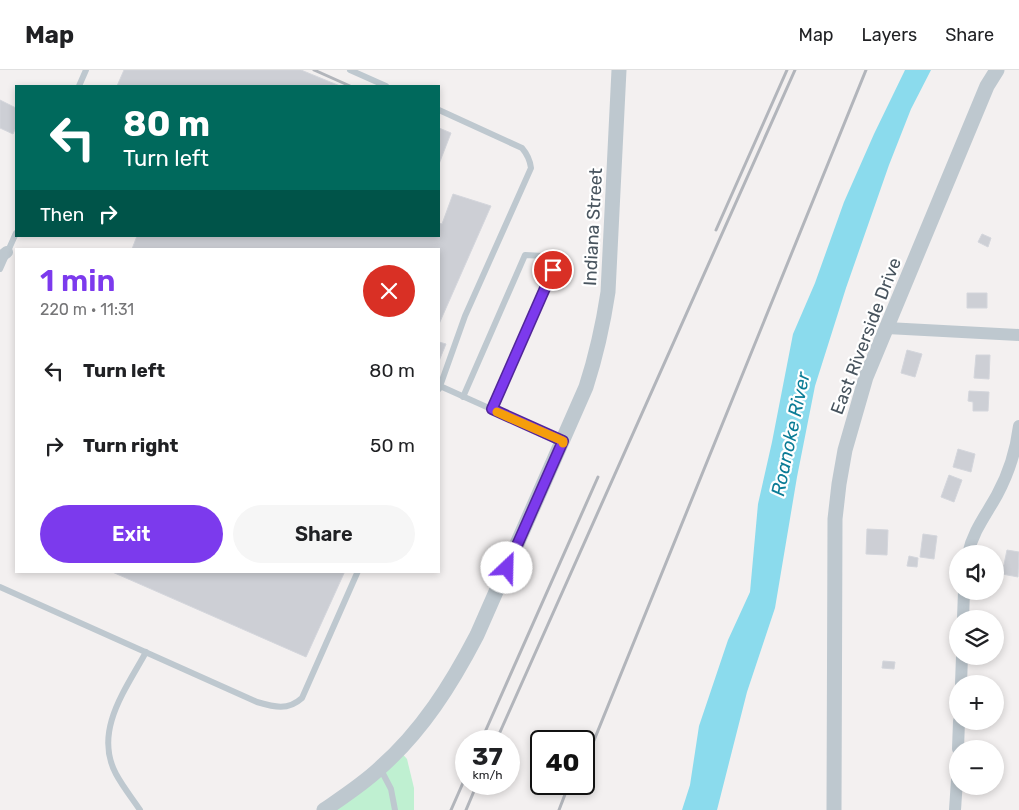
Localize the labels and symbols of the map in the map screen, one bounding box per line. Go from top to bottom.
street label: Indiana Street [579,167,607,287]
pin [532,249,574,291]
street label: East Riverside Drive [826,254,906,418]
water label: Roanoke River [766,369,815,498]
position arrow [480,541,532,593]
speed limit sign: 40 [530,730,595,795]

